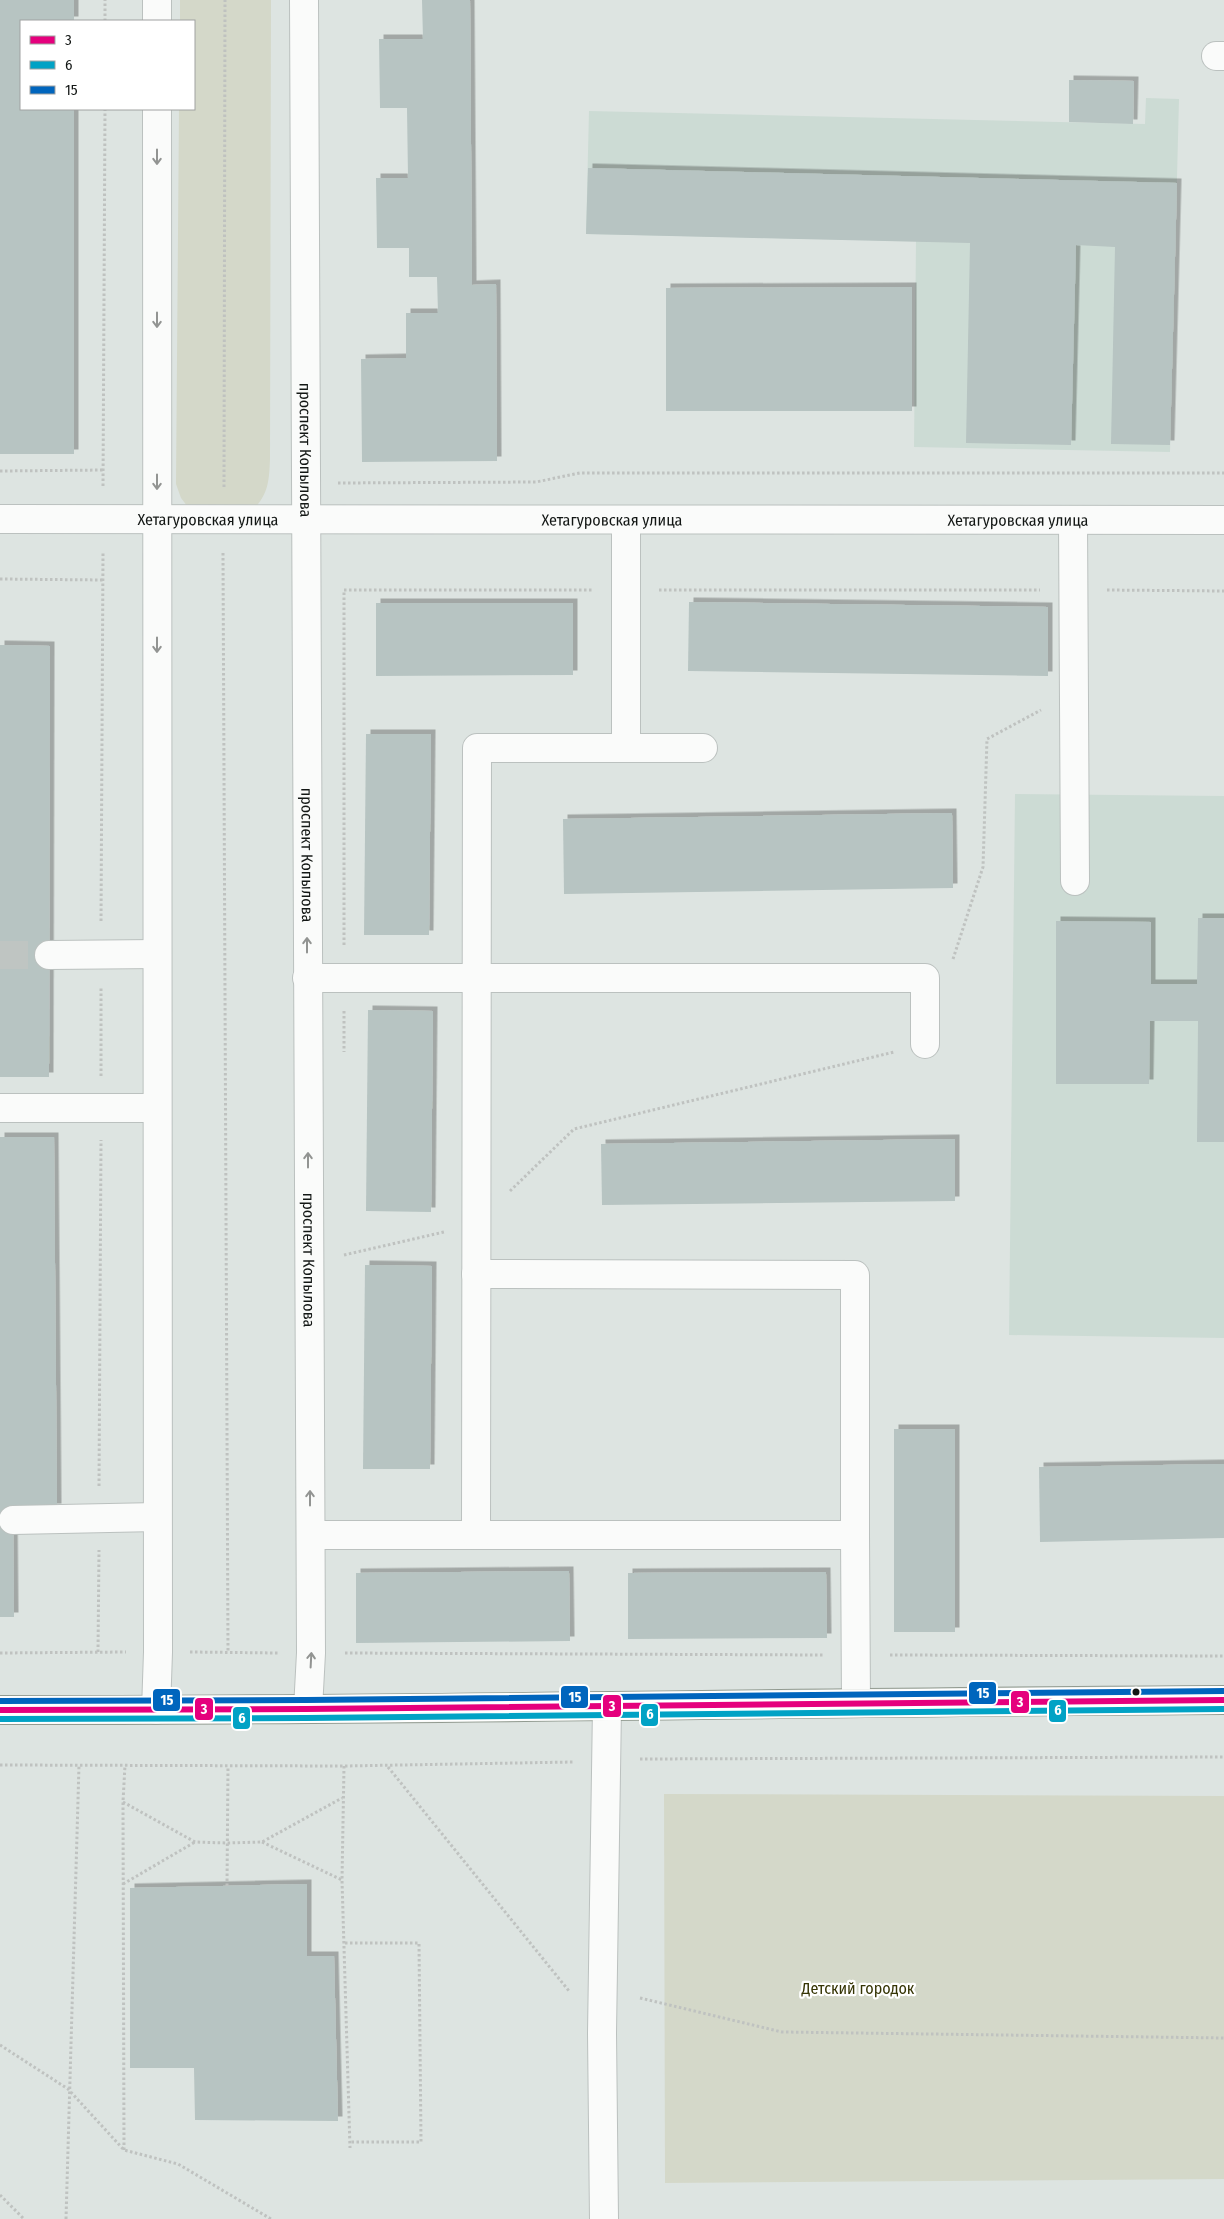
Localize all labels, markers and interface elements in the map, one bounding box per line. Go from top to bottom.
legend [20,20,195,110]
text: 3 [65,31,72,49]
text: 6 [65,56,72,74]
text: 15 [65,81,78,99]
one-way arrow [152,149,162,165]
one-way arrow [152,312,162,328]
street label: проспект Копылова [296,383,315,518]
one-way arrow [152,474,162,490]
street label: Хетагуровская улица [138,510,279,529]
street label: Хетагуровская улица [542,510,683,530]
street label: Хетагуровская улица [948,511,1089,530]
one-way arrow [152,636,162,653]
street label: проспект Копылова [297,788,317,923]
one-way arrow [302,938,312,954]
one-way arrow [303,1153,313,1169]
street label: проспект Копылова [299,1193,319,1328]
one-way arrow [305,1490,315,1506]
one-way arrow [306,1653,315,1669]
line badge: 15 [968,1681,997,1705]
line badge: 15 [560,1685,589,1709]
text: 15 [977,1685,990,1702]
unlabelled marker [1131,1687,1141,1697]
line badge: 15 [152,1688,181,1712]
text: 15 [569,1689,582,1706]
line badge: 3 [1010,1690,1030,1714]
text: 15 [161,1692,174,1709]
line badge: 3 [602,1694,622,1718]
text: 3 [1016,1694,1024,1711]
line badge: 3 [194,1697,214,1721]
text: 3 [608,1698,616,1715]
line badge: 6 [1048,1699,1067,1723]
text: 3 [200,1701,208,1718]
text: 6 [1054,1702,1062,1719]
line badge: 6 [640,1703,659,1727]
line badge: 6 [232,1706,251,1730]
text: 6 [646,1706,654,1723]
text: 6 [238,1710,246,1727]
park label: Детский городок [801,1979,915,1998]

